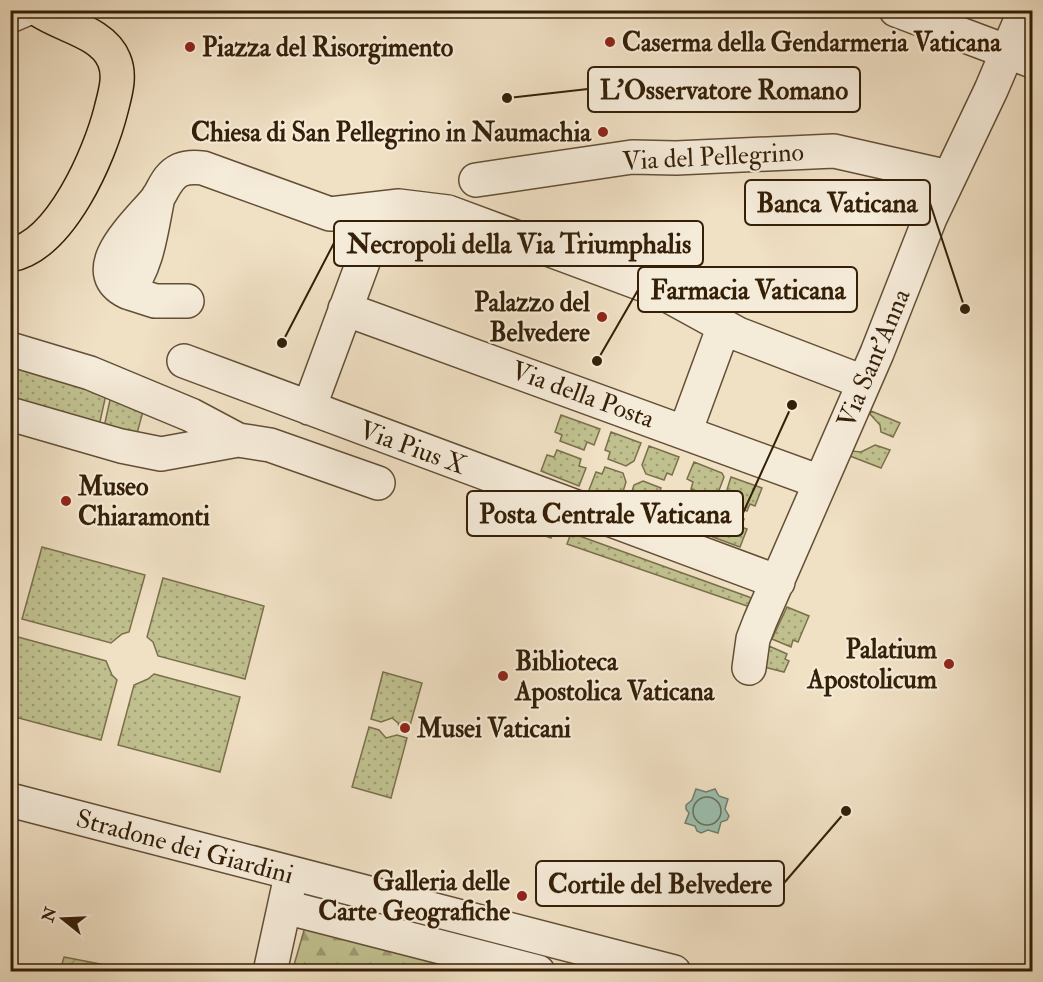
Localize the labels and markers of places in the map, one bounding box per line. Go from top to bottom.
place label: Caserma della Gendarmeria Vaticana [622,27,1002,59]
place label: Piazza del Risorgimento [202,32,454,65]
marker: Caserma della Gendarmeria Vaticana [603,35,617,49]
marker: Piazza del Risorgimento [183,40,197,54]
callout: L'Osservatore Romano [588,67,860,112]
place label: Chiesa di San Pellegrino in Naumachia [191,117,592,150]
marker: Chiesa di San Pellegrino in Naumachia [596,125,610,139]
callout: Banca Vaticana [745,180,930,225]
callout: Necropoli della Via Triumphalis [334,221,703,266]
callout: Farmacia Vaticana [638,267,857,312]
place label: Palazzo del Belvedere [474,287,590,349]
marker: Palazzo del Belvedere [595,310,609,324]
place label: Museo Chiaramonti [77,471,210,533]
callout: Posta Centrale Vaticana [467,491,743,536]
marker: Museo Chiaramonti [59,494,73,508]
place label: Palatium Apostolicum [807,634,938,697]
place label: Biblioteca Apostolica Vaticana [514,646,716,709]
marker: Palatium Apostolicum [942,657,956,671]
marker: Biblioteca Apostolica Vaticana [496,669,510,683]
place label: Musei Vaticani [416,713,571,745]
marker: Musei Vaticani [398,721,412,735]
callout: Cortile del Belvedere [536,861,784,906]
place label: Galleria delle Carte Geografiche [318,866,510,929]
marker: Galleria delle Carte Geografiche [515,889,529,903]

